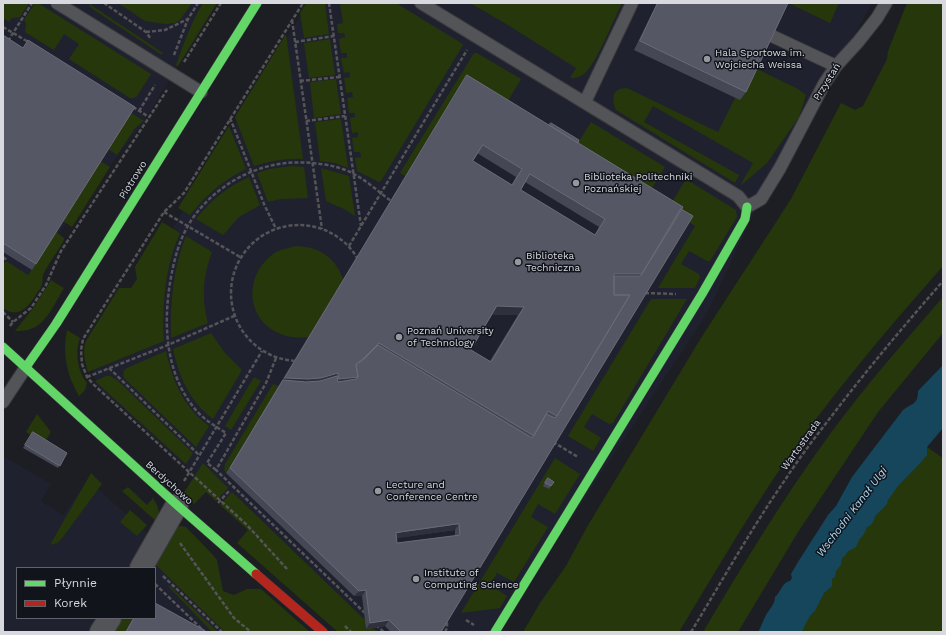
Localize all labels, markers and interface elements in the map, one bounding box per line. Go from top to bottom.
place label: Hala Sportowa im. Wojciecha Weissa [715,47,805,70]
marker: Hala Sportowa im. Wojciecha Weissa [702,54,712,64]
street label: Przystań [811,61,843,103]
street label: Piotrowo [117,159,149,201]
place label: Biblioteka Politechniki Poznańskiej [584,171,692,194]
marker: Biblioteka Politechniki Poznańskiej [571,178,581,188]
place label: Biblioteka Techniczna [526,250,580,274]
marker: Biblioteka Techniczna [513,257,523,267]
place label: Poznań University of Technology [407,325,494,348]
marker: Poznań University of Technology [394,332,404,342]
street label: Wartostrada [779,417,823,473]
street label: Berdychowo [143,459,195,507]
water label: Wschodni Kanał Ulgi [814,464,890,560]
place label: Lecture and Conference Centre [386,479,478,502]
marker: Lecture and Conference Centre [373,486,383,496]
legend [16,567,156,619]
place label: Institute of Computing Science [424,567,519,590]
marker: Institute of Computing Science [411,574,421,584]
text: Płynnie [54,576,97,590]
text: Korek [54,596,87,610]

